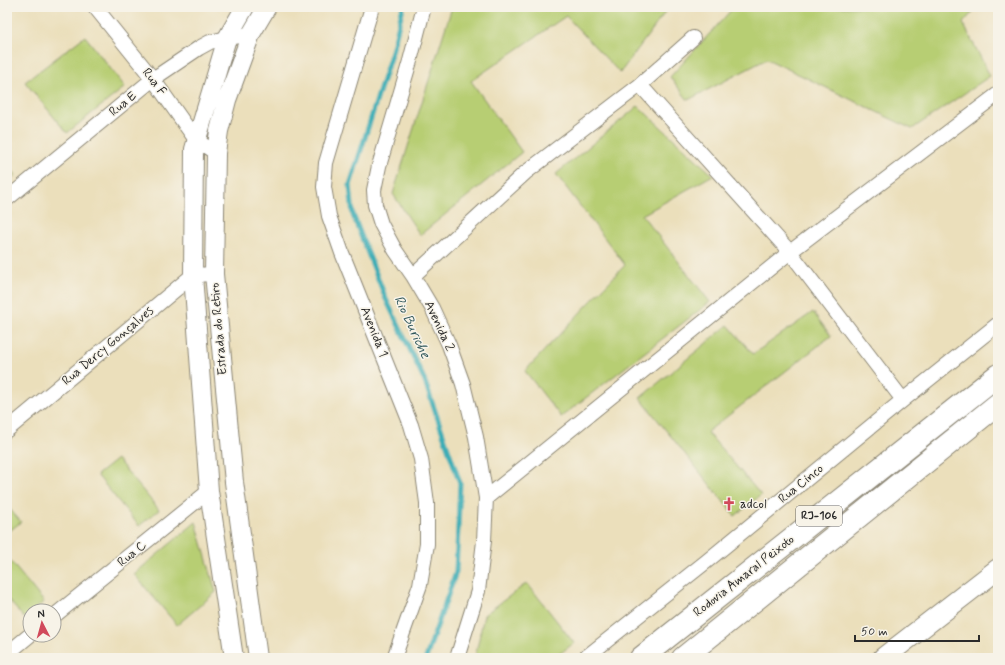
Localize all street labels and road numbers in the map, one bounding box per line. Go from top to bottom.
street label: Rua F [138,65,170,99]
street label: Rua E [106,87,141,120]
street label: Estrada do Retiro [206,282,232,376]
street label: Avenida 2 [420,298,458,354]
street label: Rua Dercy Gonçalves [59,303,157,389]
street label: Avenida 1 [356,304,392,360]
street label: Rua Cinco [775,460,827,507]
road number: RJ-106 [796,506,842,526]
street label: Rodovia Amaral Peixoto [690,531,798,621]
street label: Rua C [114,537,150,571]

